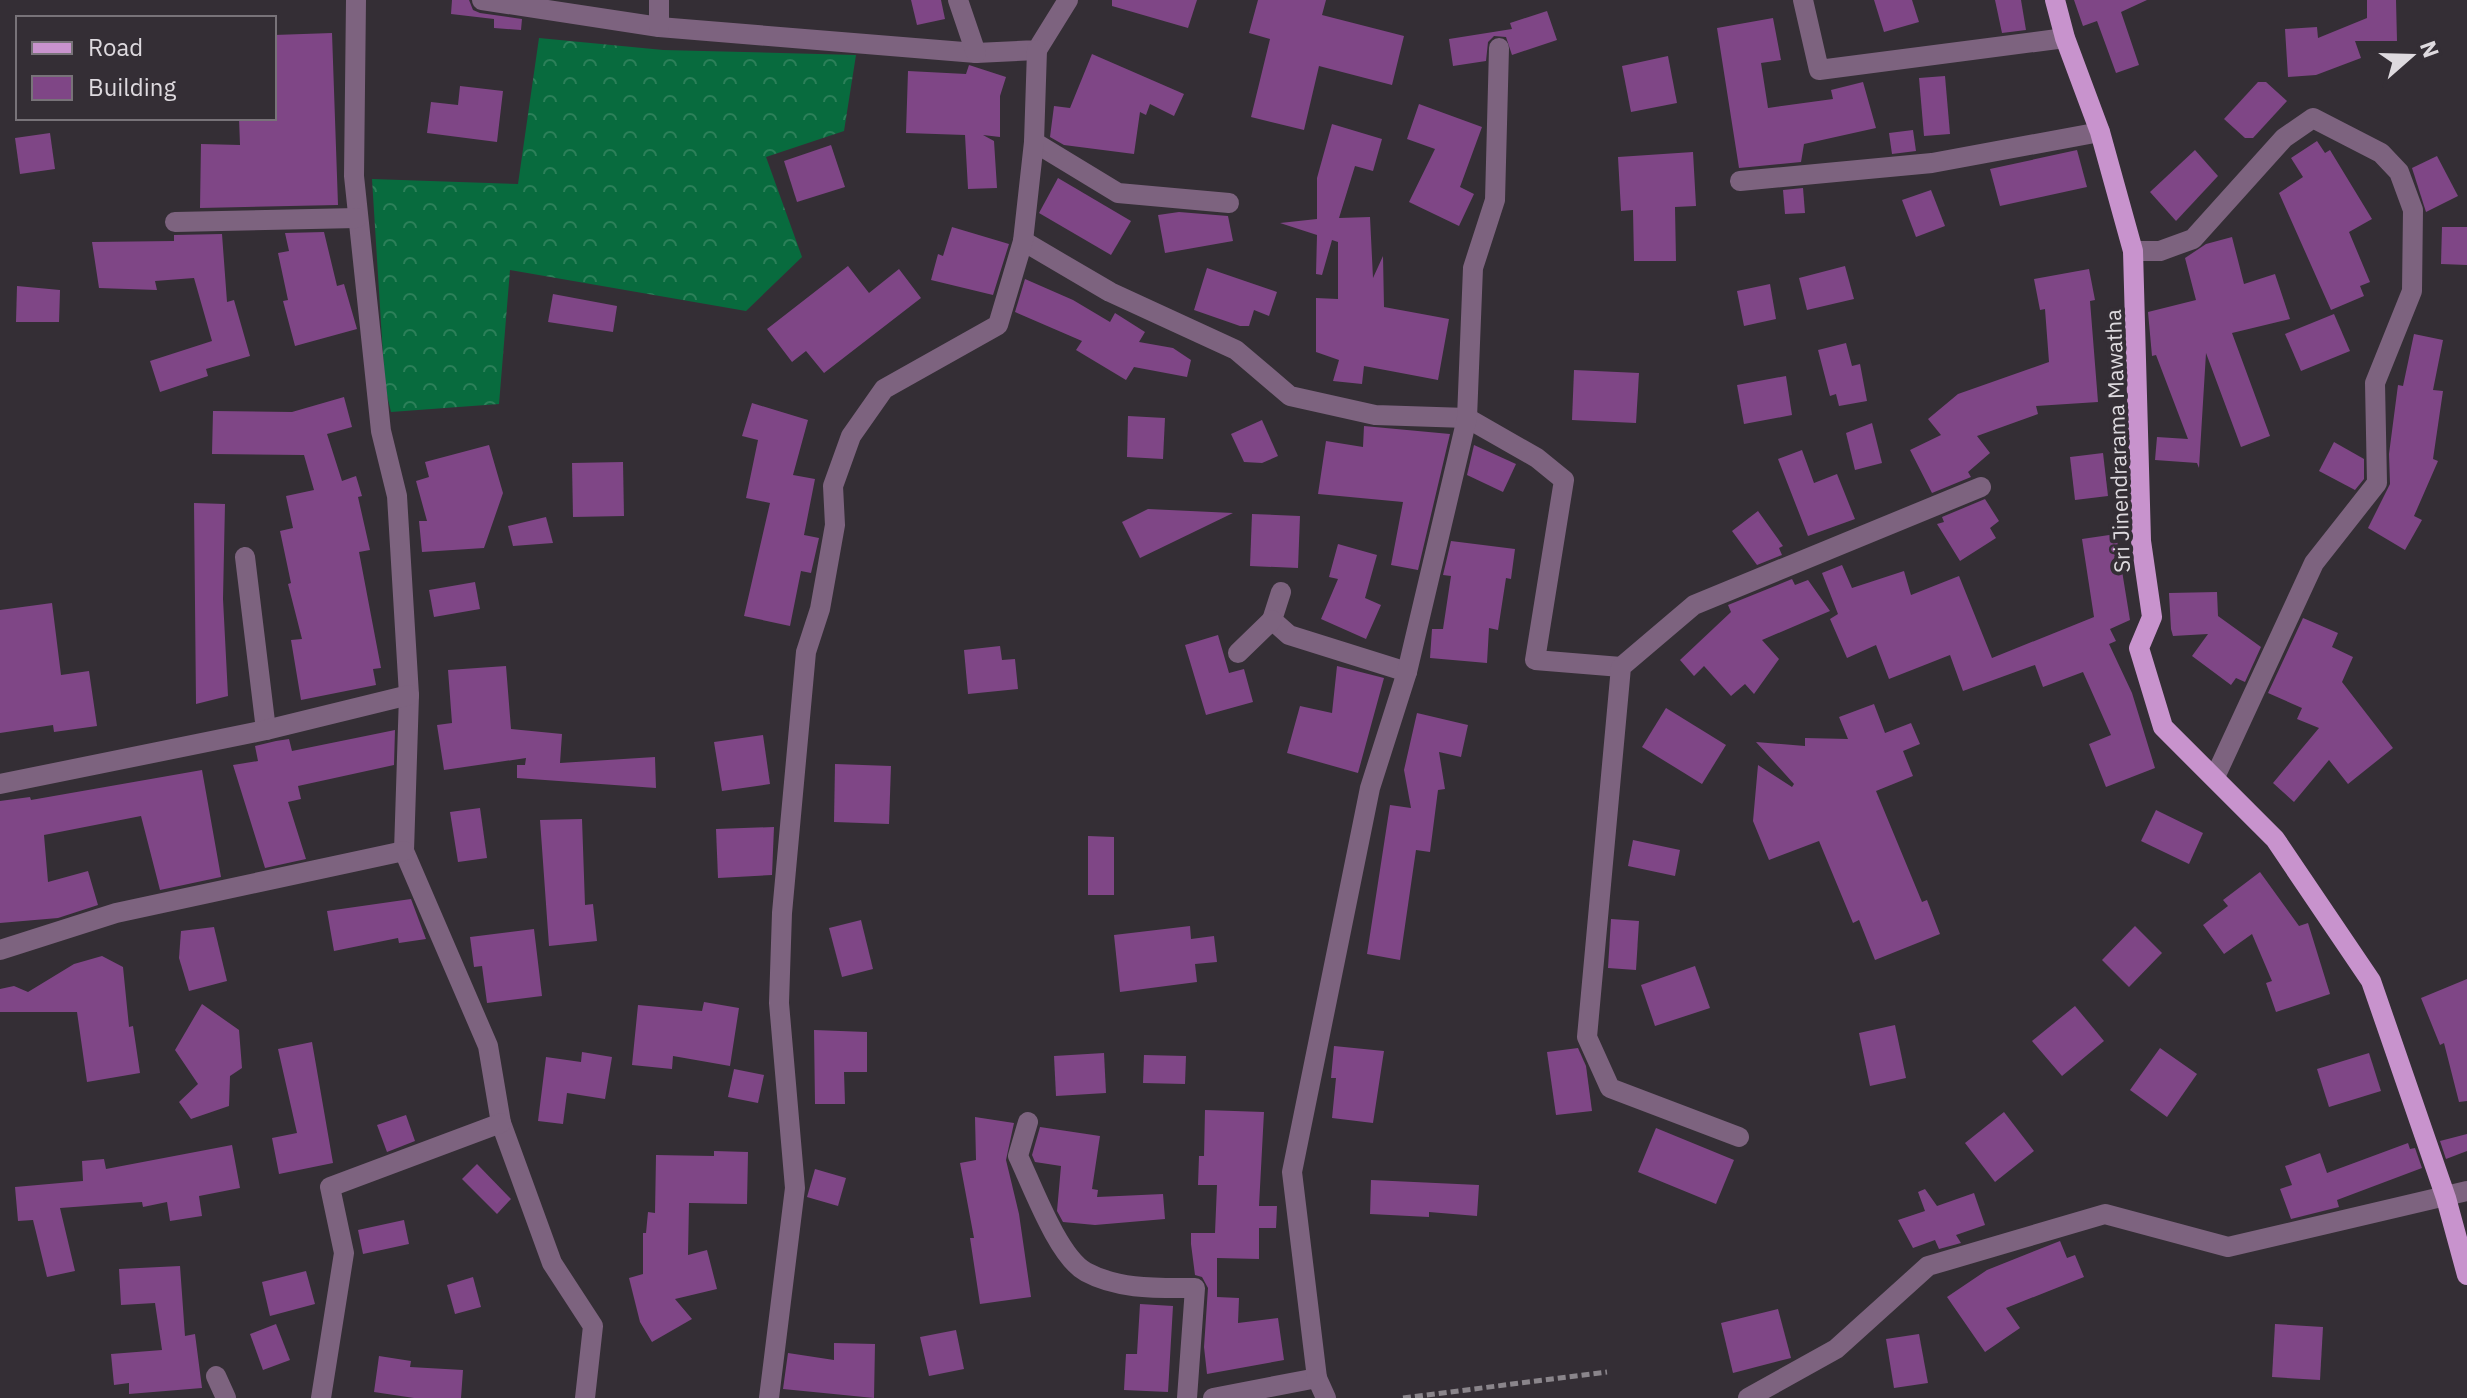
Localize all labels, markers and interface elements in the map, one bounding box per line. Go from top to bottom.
legend [16,16,276,120]
north arrow [2371,16,2451,96]
text: Road [88,31,143,63]
text: N [2414,37,2447,61]
text: Building [88,71,176,103]
street label: Sri Jinendrarama Mawatha [2098,308,2136,573]

